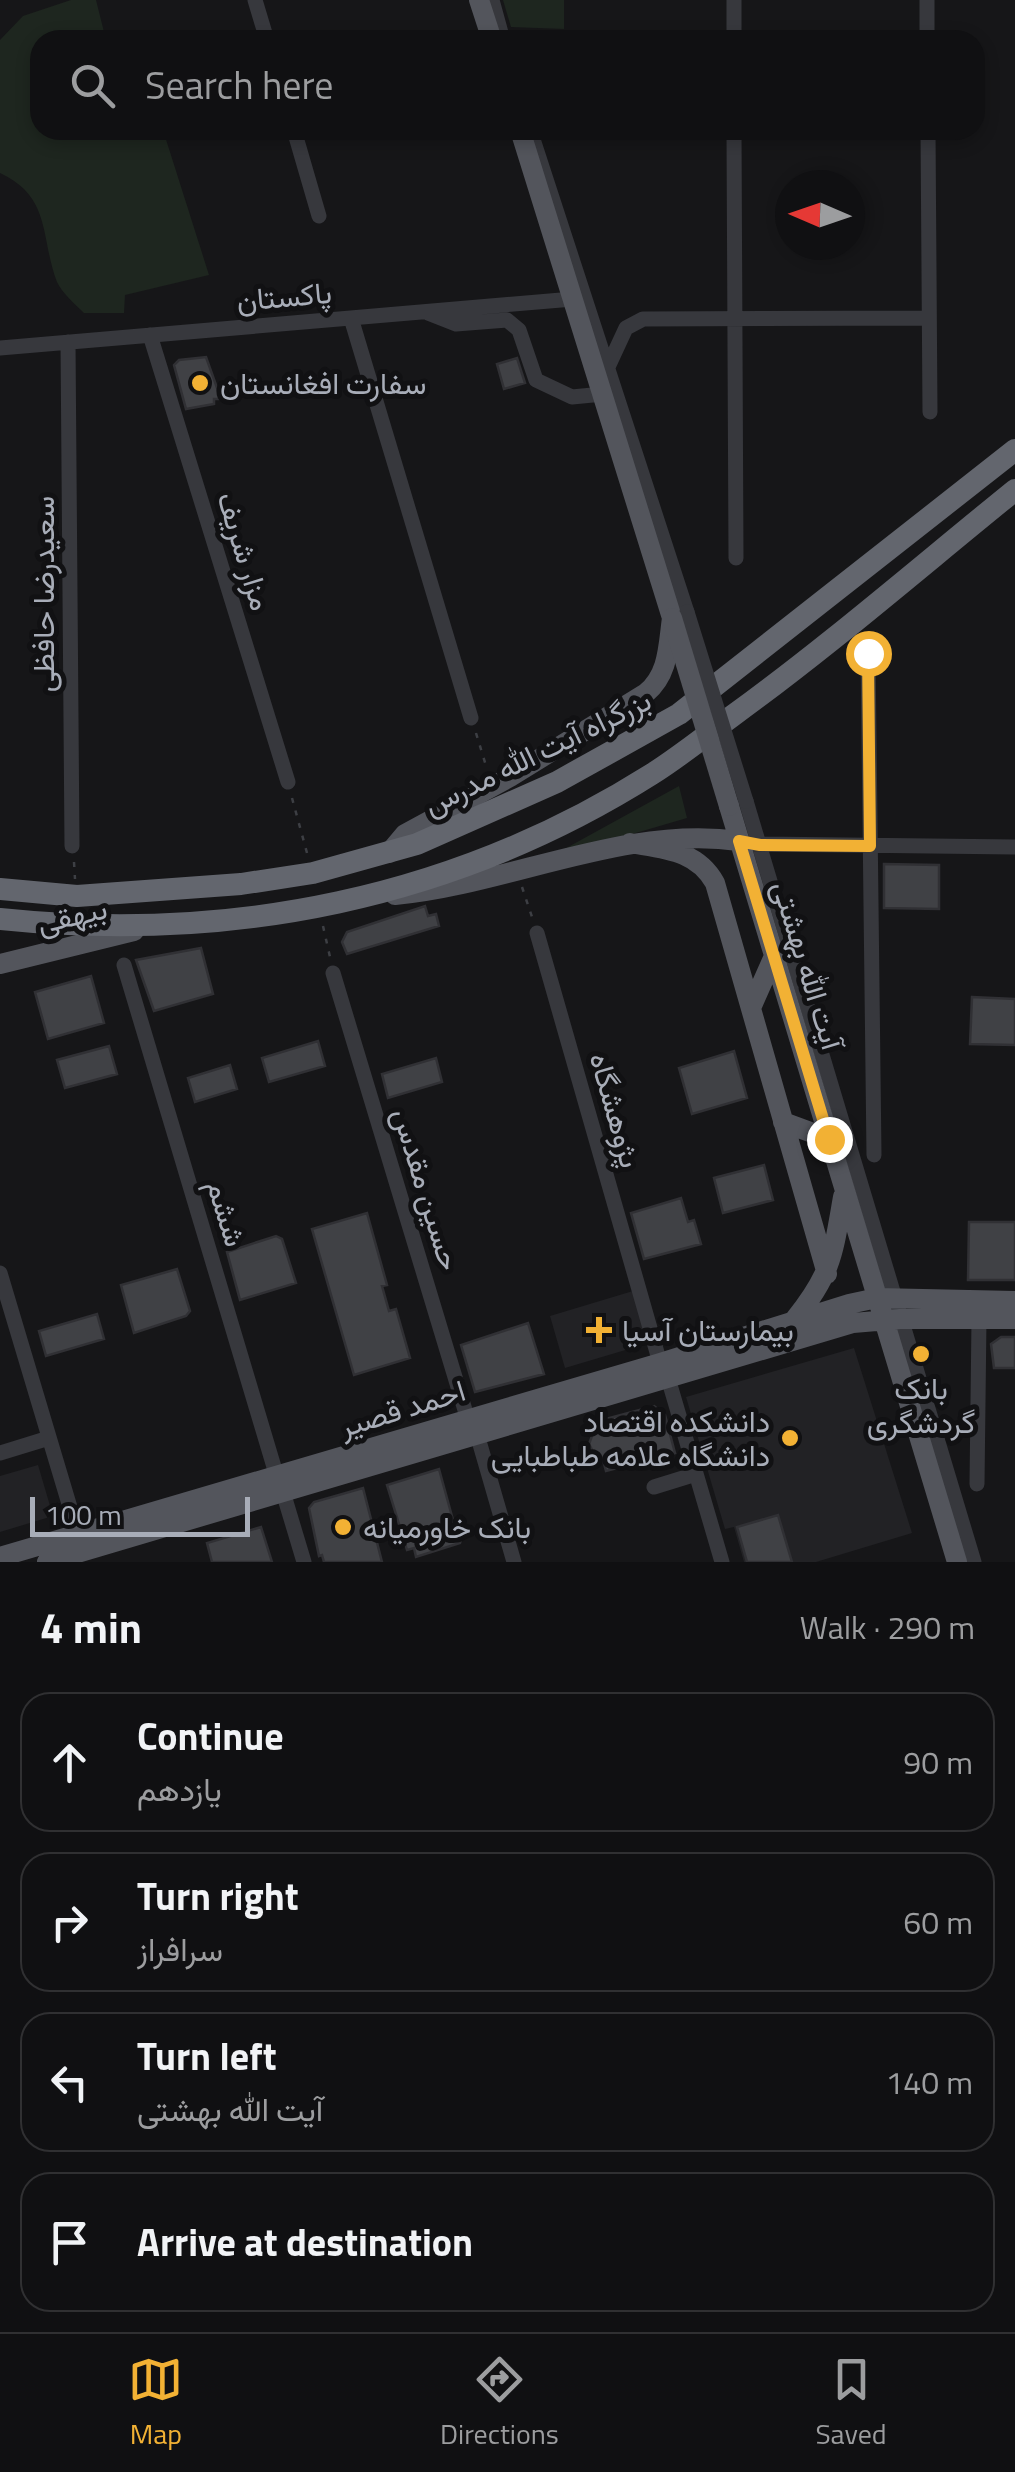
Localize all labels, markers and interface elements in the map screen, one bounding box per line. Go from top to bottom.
search box [30,30,985,140]
text: Search here [145,56,333,114]
icon: search [65,58,120,113]
north arrow [775,170,865,260]
street label: پاکستان [234,269,334,323]
place label: سفارت افغانستان [220,360,426,406]
marker: سفارت افغانستان [189,372,211,394]
street label: مزار شریف [205,486,285,616]
street label: سعیدرضا حافظی [20,496,66,692]
route start [846,631,892,677]
street label: بزرگراه آیت الله مدرس [415,677,659,827]
street label: آیت الله بهشتی [760,875,856,1057]
street label: بیهقی [32,885,112,945]
street label: پژوهشگاه [578,1047,654,1173]
street label: حسین مقدس [380,1102,474,1276]
route end [807,1117,853,1163]
street label: ششم [195,1174,259,1252]
place label: بیمارستان آسیا [622,1307,794,1353]
marker: بیمارستان آسیا [586,1317,612,1343]
marker: بانک گردشگری [910,1343,932,1365]
place label: بانک گردشگری [867,1365,975,1445]
street label: احمد قصیر [332,1367,471,1449]
place label: دانشکده اقتصاد دانشگاه علامه طباطبایی [491,1398,770,1478]
marker: دانشکده اقتصاد دانشگاه علامه طباطبایی [779,1427,801,1449]
scale bar [30,1492,250,1536]
text: 100 m [45,1493,122,1536]
place label: بانک خاورمیانه [363,1504,531,1550]
marker: بانک خاورمیانه [332,1516,354,1538]
text: 4 min [40,1595,142,1659]
text: Walk · 290 m [800,1603,975,1651]
text: Continue [137,1707,284,1765]
icon: ahead [42,1735,97,1790]
text: 90 m [903,1738,973,1786]
text: یازدهم [137,1765,222,1813]
text: Turn right [137,1867,299,1925]
icon: right [42,1895,97,1950]
text: 60 m [903,1898,973,1946]
text: سرافراز [137,1925,223,1973]
text: Turn left [137,2027,277,2085]
icon: left [42,2055,97,2110]
text: 140 m [885,2058,973,2106]
text: آیت الله بهشتی [137,2085,323,2133]
text: Arrive at destination [137,2213,473,2271]
icon: arrive [42,2215,97,2270]
tab: Map [128,2352,183,2455]
tab: Directions [440,2352,559,2455]
tab: Saved [815,2352,887,2455]

